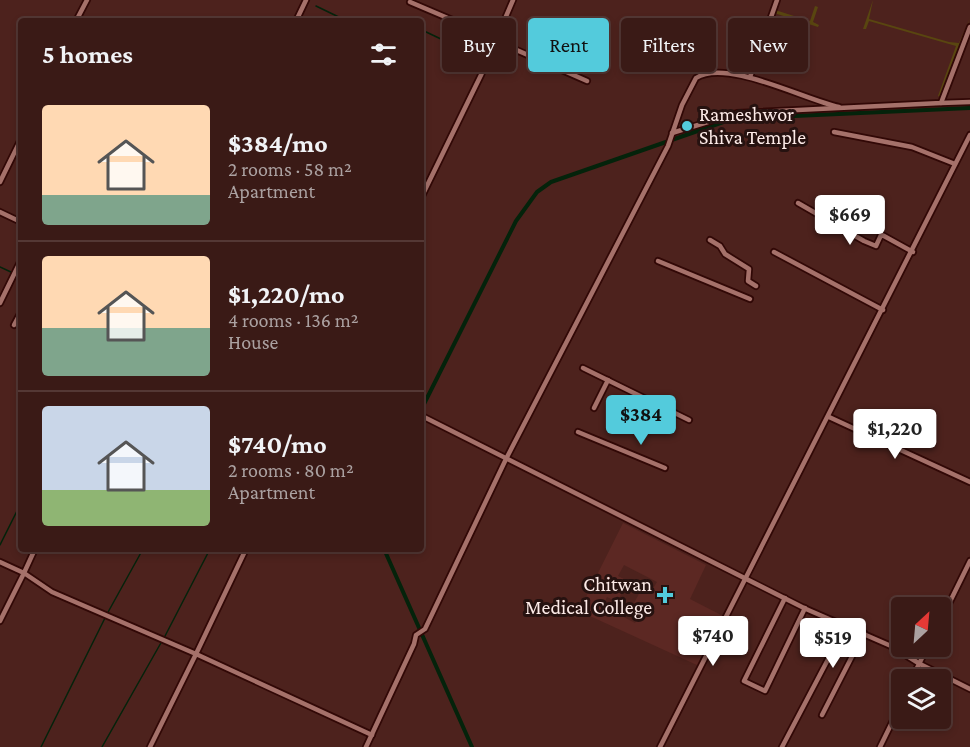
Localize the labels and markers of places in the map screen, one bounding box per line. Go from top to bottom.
place label: Rameshwor Shiva Temple [699,103,806,149]
marker: Rameshwor Shiva Temple [680,119,694,133]
pin: $669 [814,195,886,246]
pin: $384 [605,395,677,446]
pin: $1,220 [846,409,944,460]
place label: Chitwan Medical College [525,573,652,619]
marker: Chitwan Medical College [656,586,674,604]
pin: $740 [677,616,749,667]
pin: $519 [797,618,869,669]

